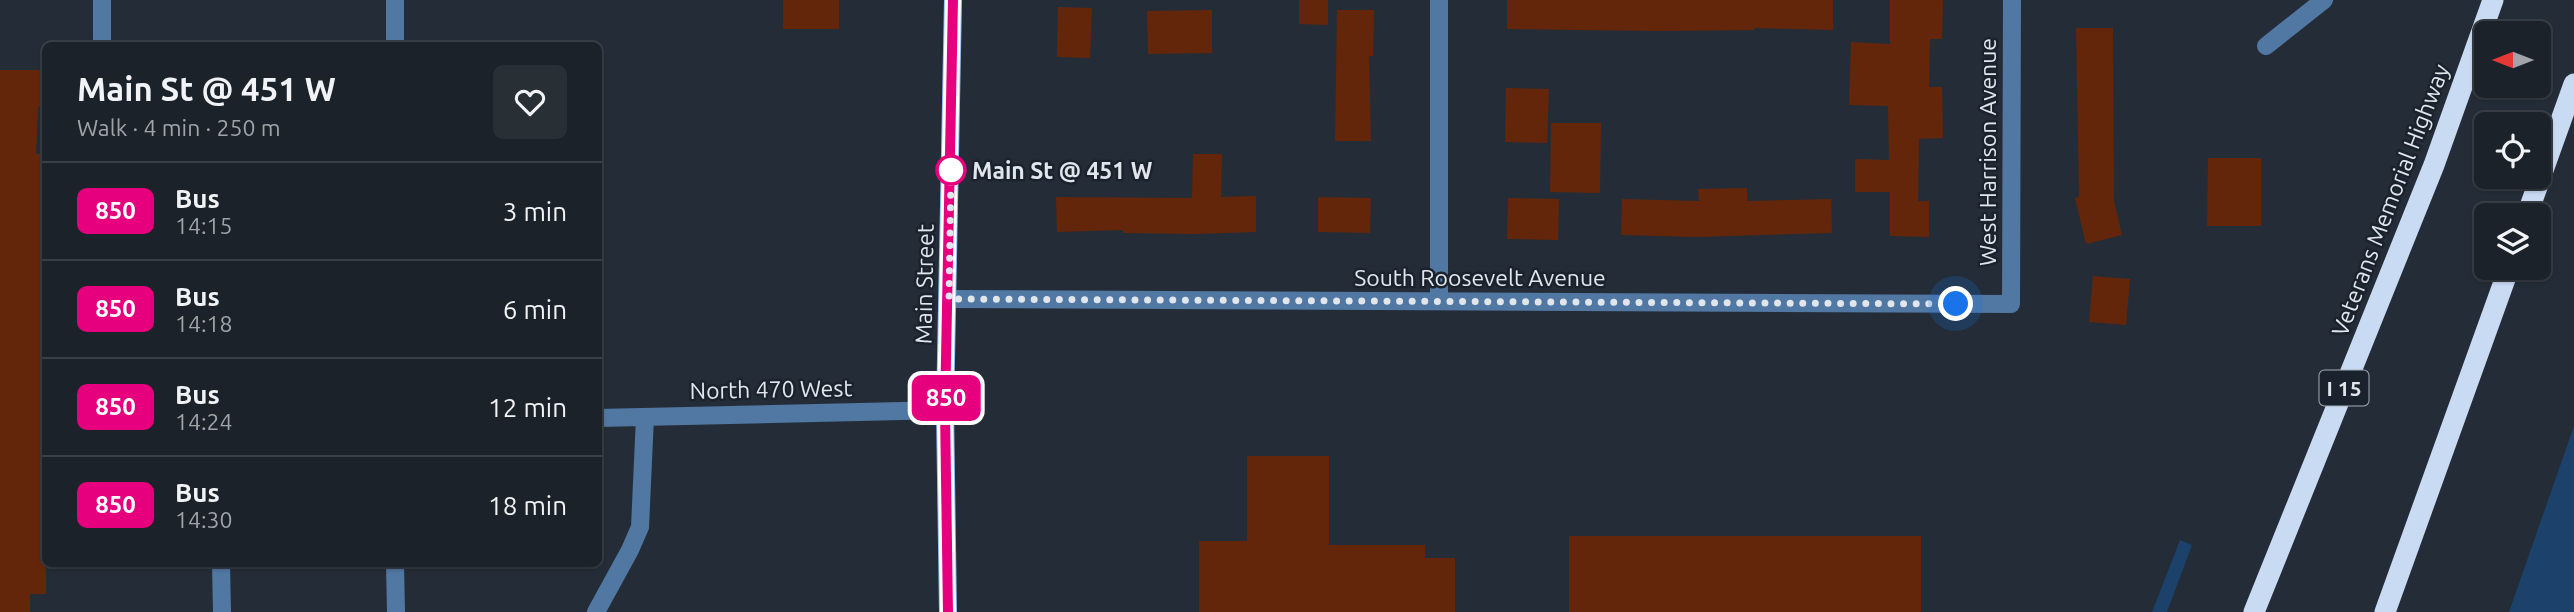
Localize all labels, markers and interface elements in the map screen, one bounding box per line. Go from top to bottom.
north arrow [2474,21,2552,98]
map controls [2474,21,2551,280]
street label: West Harrison Avenue [1975,38,2000,266]
street label: Veterans Memorial Highway [2327,61,2453,339]
button: heart [493,65,567,139]
text: Main St @ 451 W [77,70,336,107]
button: locate [2474,112,2551,189]
text: Walk · 4 min · 250 m [77,115,281,140]
marker: Main St @ 451 W [936,155,966,185]
place label: Main St @ 451 W [972,158,1153,183]
text: Bus [175,184,220,213]
text: 850 [95,197,136,224]
text: 3 min [503,197,567,226]
button: layers [2474,203,2551,280]
text: 14:15 [175,213,233,238]
street label: Main Street [910,224,938,344]
street label: South Roosevelt Avenue [1354,265,1606,290]
text: Bus [175,282,220,311]
your location [1938,286,1973,321]
text: 850 [95,295,136,322]
text: 6 min [503,295,567,324]
text: 14:18 [175,311,233,336]
road number: I 15 [2320,370,2368,406]
street label: North 470 West [689,375,853,403]
line badge: 850 [906,375,986,421]
text: Bus [175,380,220,409]
text: 850 [926,384,966,411]
text: 850 [95,393,136,420]
text: 12 min [488,393,567,422]
text: 14:24 [175,409,233,434]
text: Bus [175,478,220,507]
text: 850 [95,491,136,518]
text: 18 min [488,491,567,520]
text: 14:30 [175,507,233,532]

